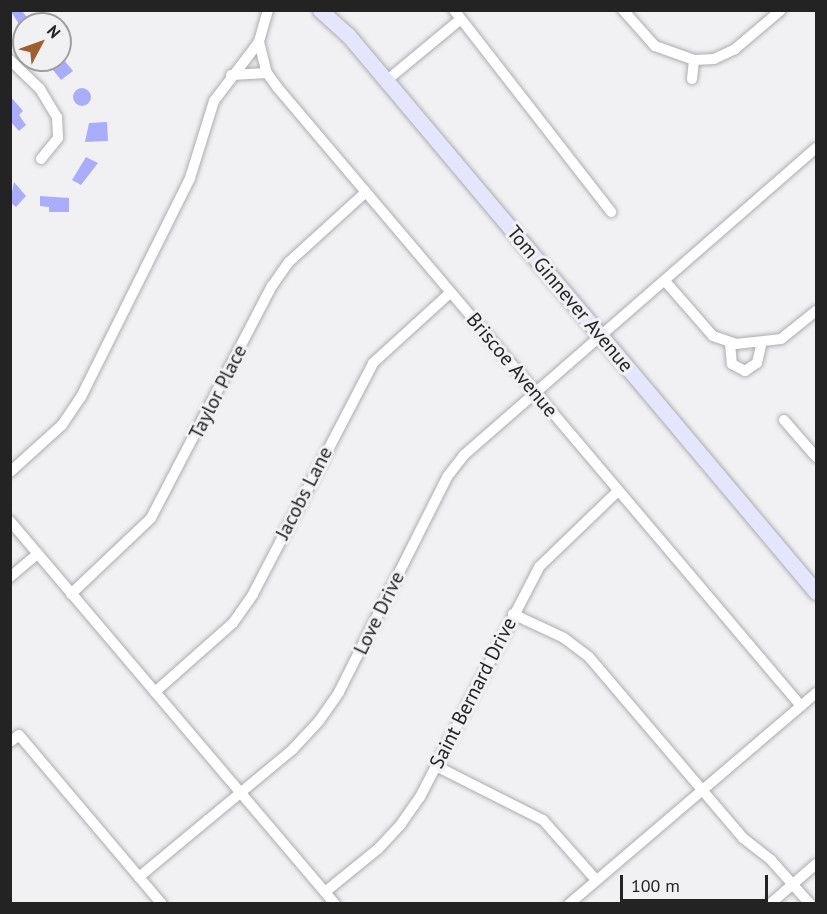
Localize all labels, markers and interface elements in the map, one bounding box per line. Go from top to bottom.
north arrow [12,12,72,72]
text: N [43,21,65,42]
street label: Tom Ginnever Avenue [502,221,638,377]
street label: Briscoe Avenue [461,308,563,422]
street label: Taylor Place [184,341,252,443]
street label: Jacobs Lane [270,443,338,543]
street label: Love Drive [349,568,409,658]
street label: Saint Bernard Drive [425,614,521,772]
scale bar [623,863,772,901]
text: 100 m [631,874,680,897]

